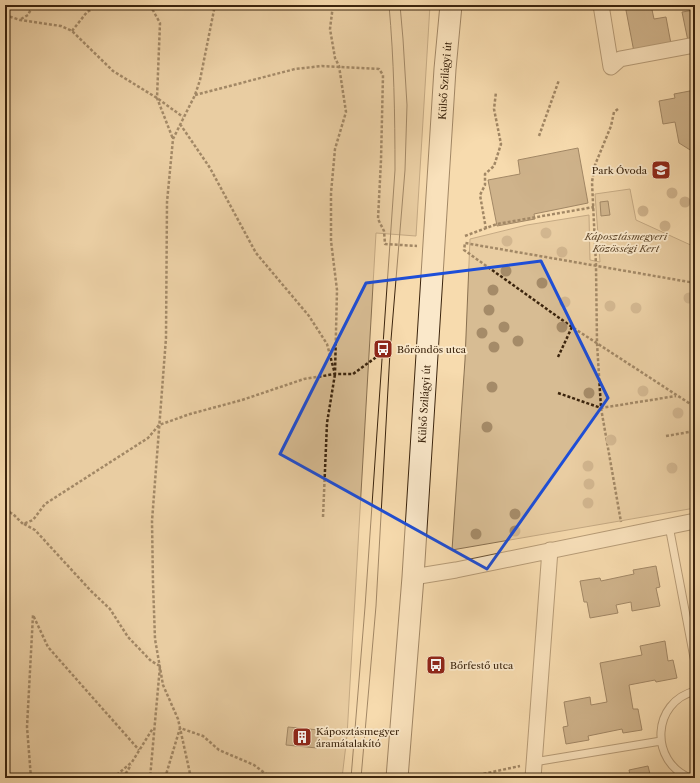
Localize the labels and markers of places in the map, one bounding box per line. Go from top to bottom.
school or university icon: Park Óvoda [650,159,672,181]
place label: Park Óvoda [592,164,648,177]
bus stop icon: Bőröndös utca [372,338,394,360]
place label: Bőröndös utca [397,343,467,356]
bus stop icon: Bőrfestő utca [425,654,447,676]
place label: Bőrfestő utca [450,659,514,672]
place label: Káposztásmegyer áramátalakító [316,725,400,750]
building icon: Káposztásmegyer áramátalakító [291,726,313,748]

